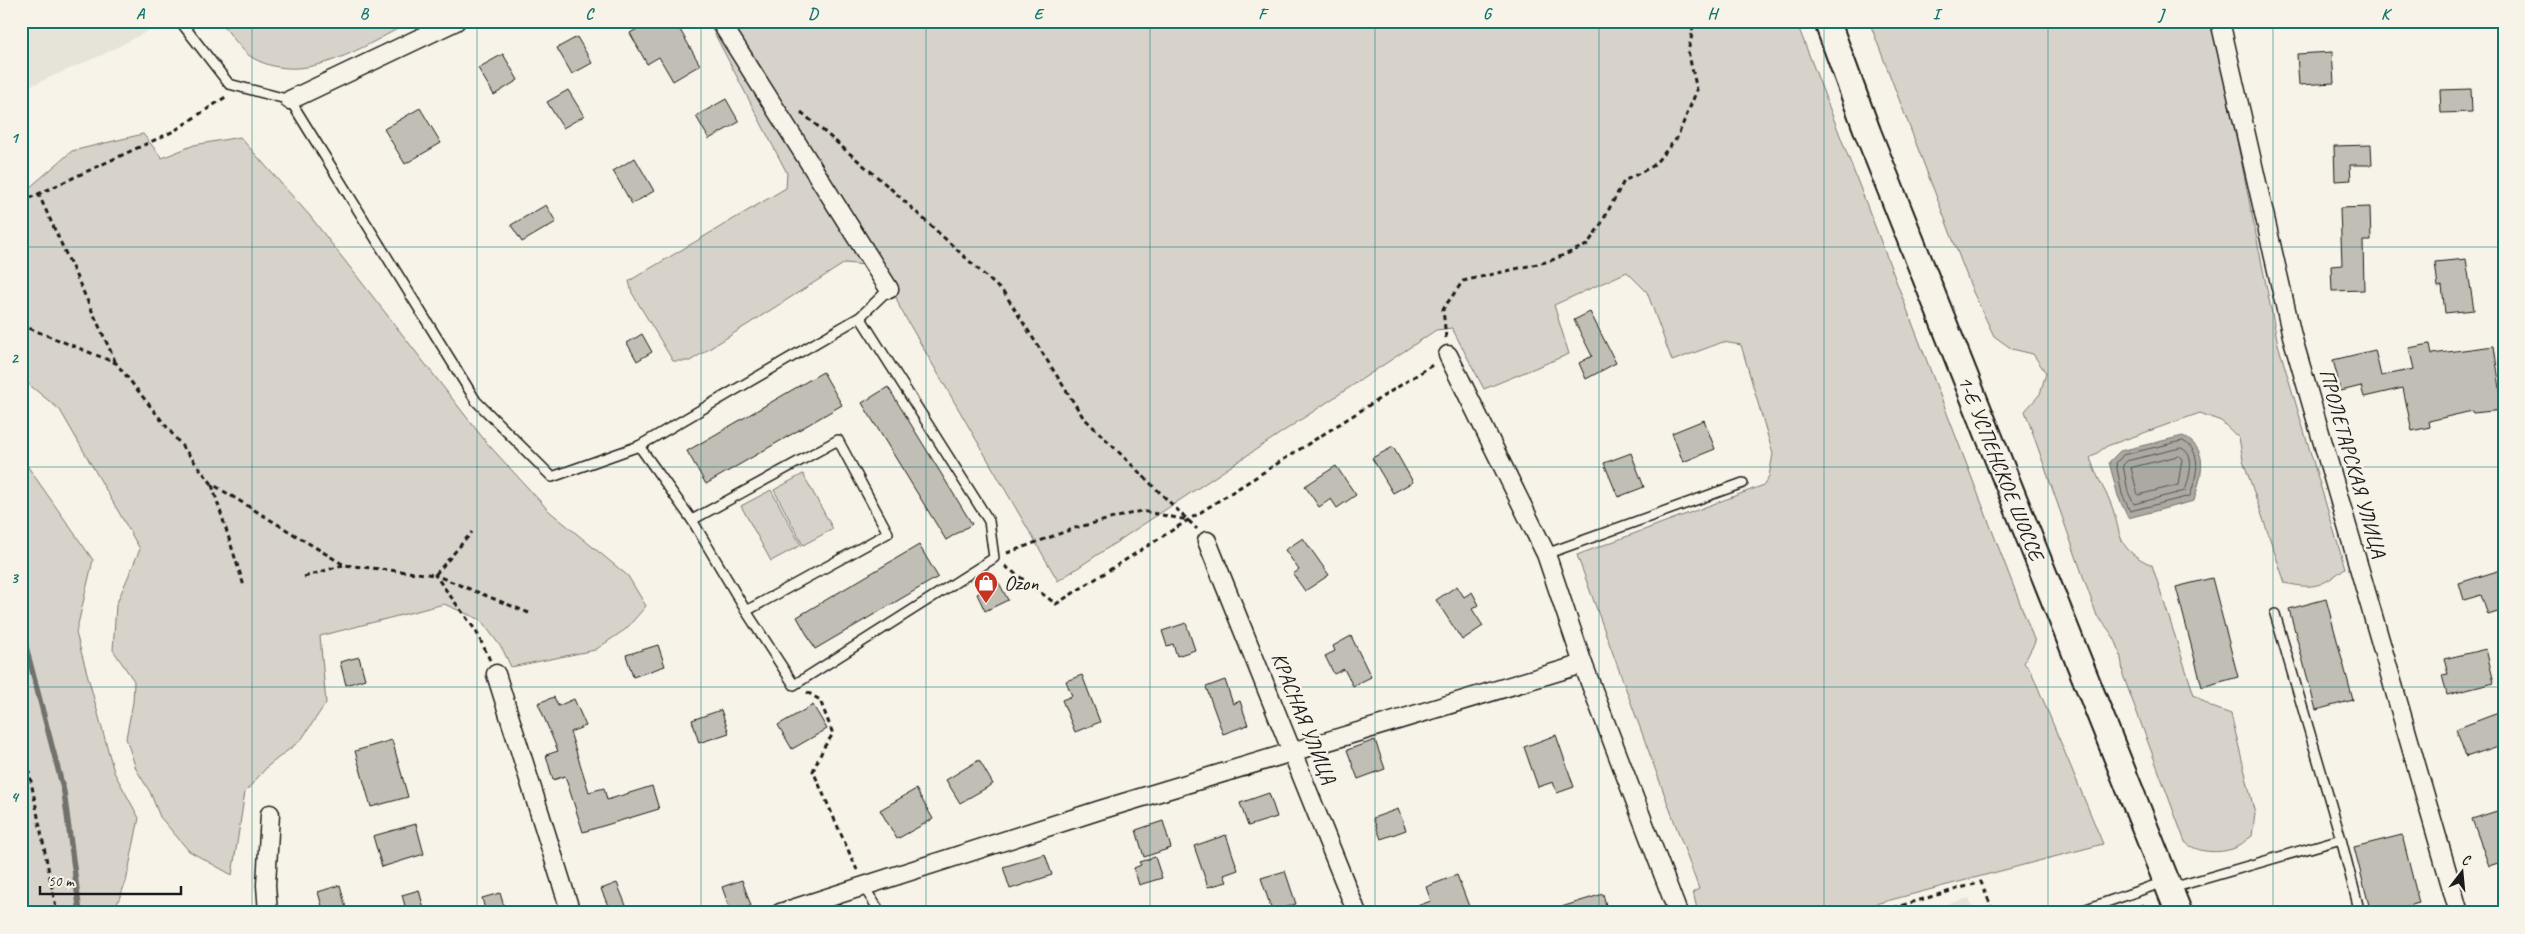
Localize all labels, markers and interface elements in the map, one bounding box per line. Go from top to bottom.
text: A [136,4,146,24]
text: B [360,4,370,24]
text: C [585,4,595,24]
text: D [808,4,819,24]
text: E [1034,4,1045,24]
text: F [1258,4,1269,24]
text: G [1483,4,1493,24]
text: H [1707,4,1719,24]
text: I [1933,4,1943,24]
text: J [2157,4,2166,24]
text: K [2381,4,2393,24]
text: 1 [10,128,19,148]
text: 2 [10,348,19,368]
street label: ПРОЛЕТАРСКАЯ УЛИЦА [2314,366,2393,561]
street label: 1-Е УСПЕНСКОЕ ШОССЕ [1952,372,2051,566]
text: 3 [10,568,19,588]
shop icon: Ozon [973,570,999,604]
place label: Ozon [1004,570,1039,596]
street label: КРАСНАЯ УЛИЦА [1266,649,1342,788]
text: 4 [10,787,19,807]
north arrow [2438,846,2488,896]
text: С [2460,851,2473,870]
scale bar [40,864,181,896]
text: 50 m [48,872,75,891]

